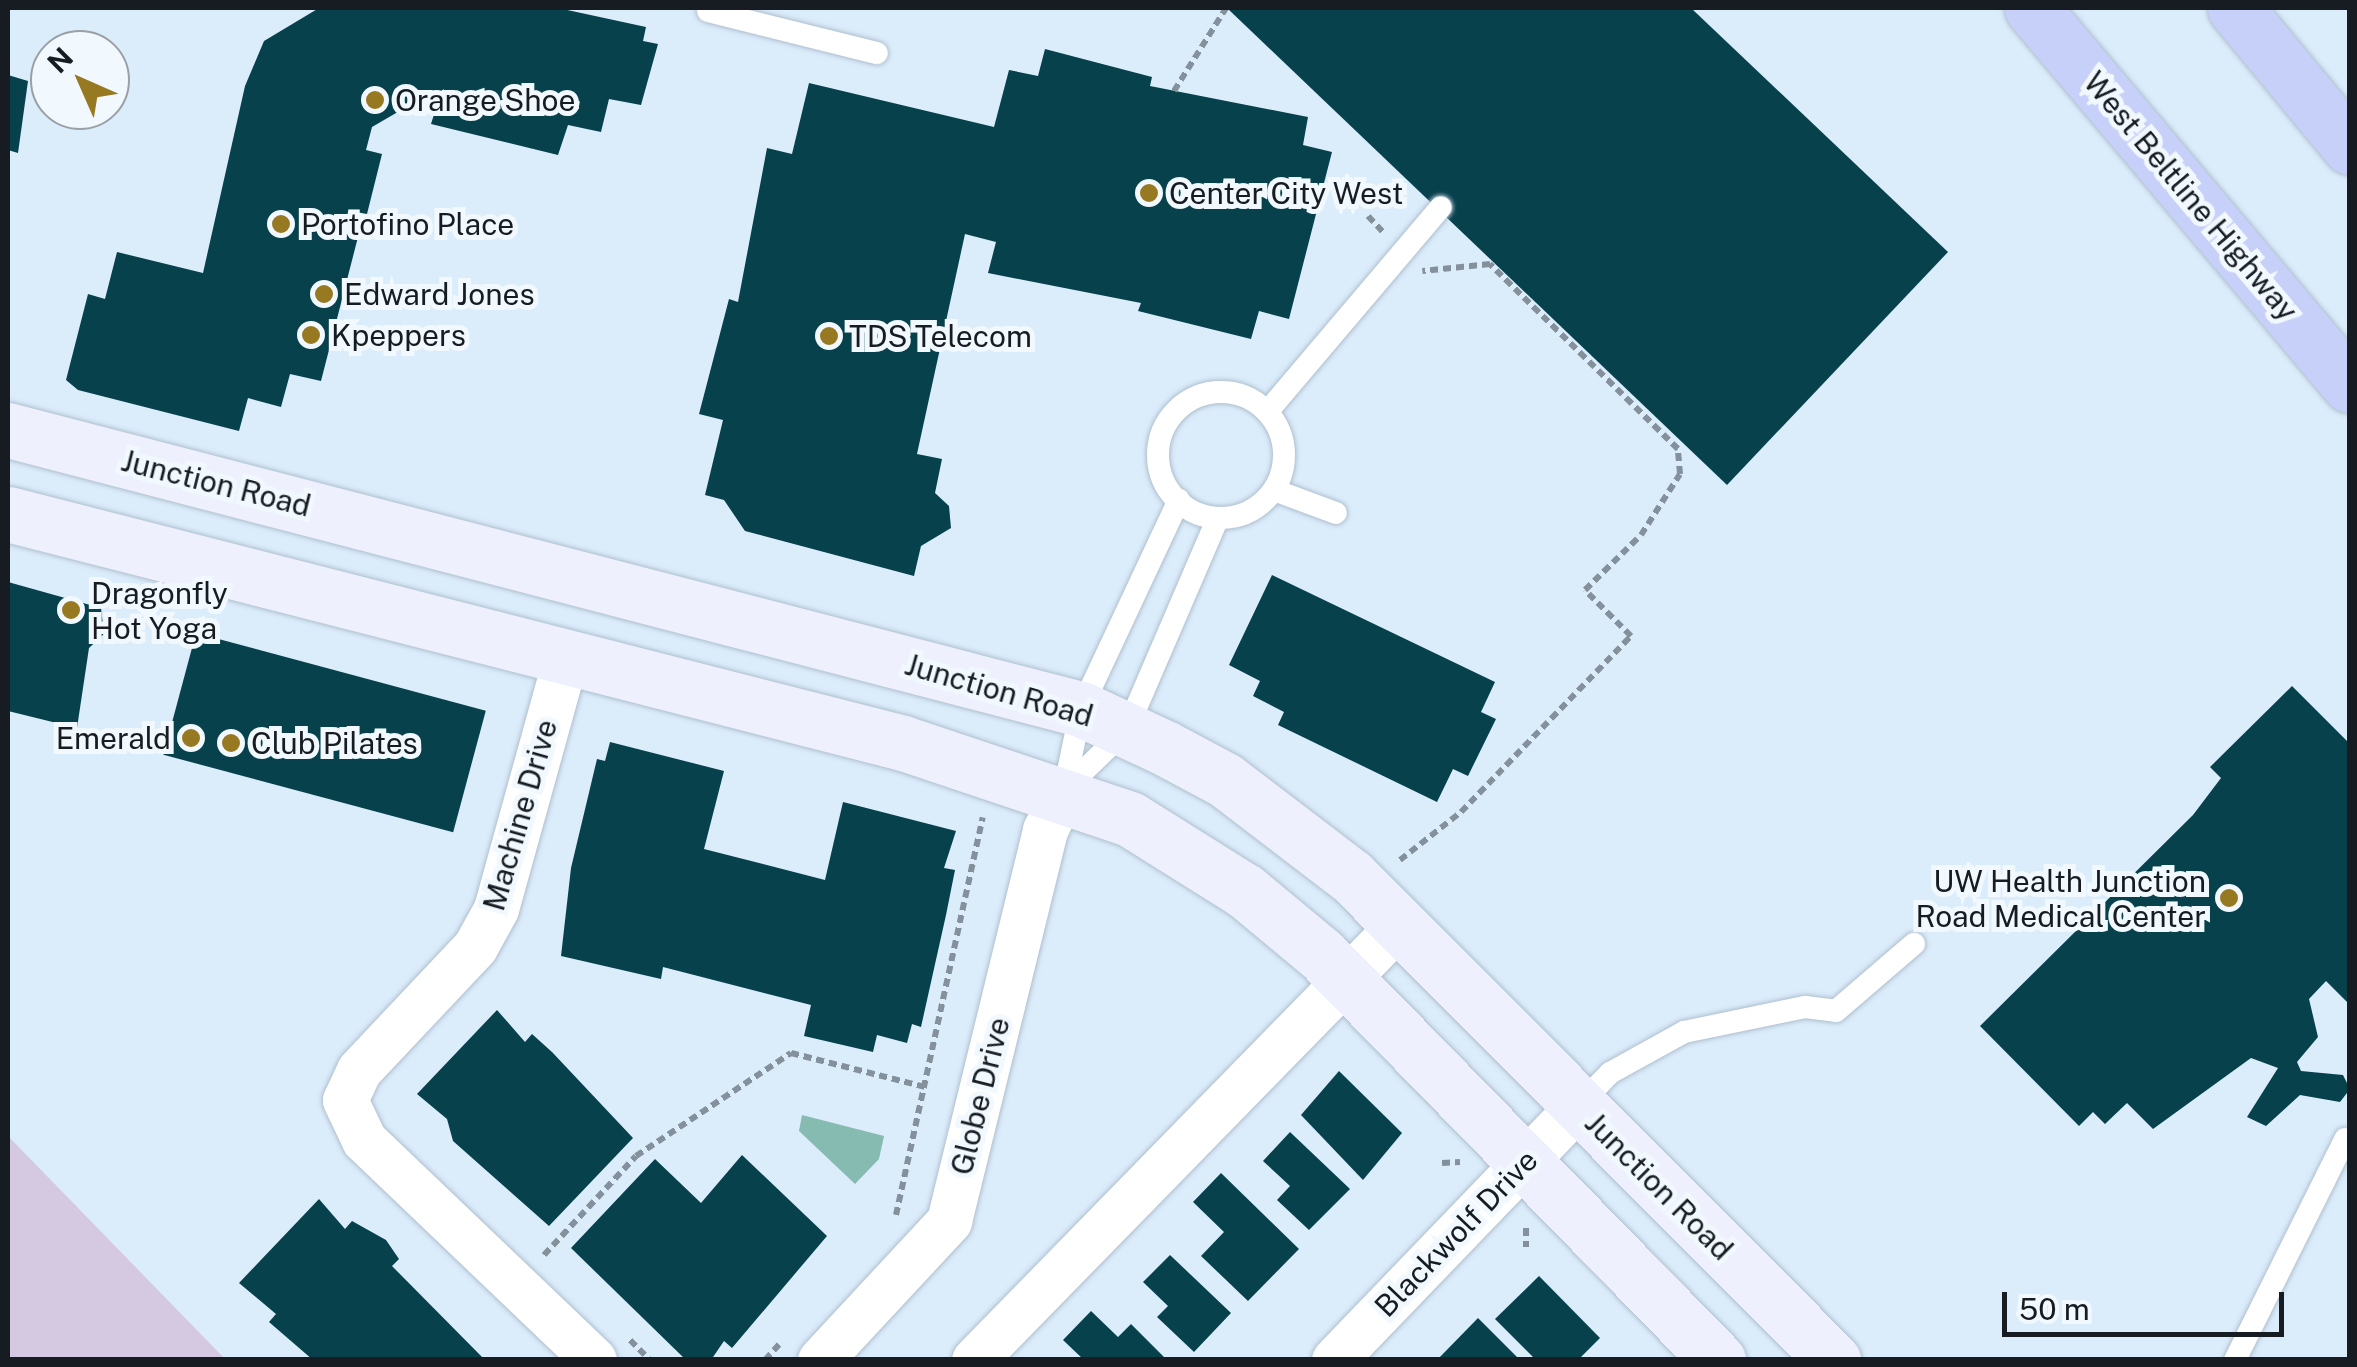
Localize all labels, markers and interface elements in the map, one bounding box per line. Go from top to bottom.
north arrow [30,30,130,130]
text: N [40,40,79,79]
street label: West Beltline Highway [2076,64,2306,328]
place label: Orange Shoe [395,82,576,118]
marker: Orange Shoe [364,89,386,111]
place label: Center City West [1169,175,1404,211]
marker: Center City West [1138,182,1160,204]
place label: Portofino Place [301,206,515,242]
marker: Portofino Place [270,213,292,235]
place label: Edward Jones [344,276,535,312]
marker: Edward Jones [313,283,335,305]
place label: Kpeppers [331,317,466,353]
place label: TDS Telecom [849,318,1032,354]
marker: Kpeppers [300,324,322,346]
marker: TDS Telecom [818,325,840,347]
street label: Junction Road [118,442,314,524]
place label: Dragonfly Hot Yoga [91,575,228,646]
marker: Dragonfly Hot Yoga [60,599,82,621]
street label: Junction Road [901,646,1097,734]
street label: Machine Drive [475,715,565,915]
place label: Emerald [56,720,171,756]
place label: Club Pilates [251,725,418,761]
marker: Emerald [180,727,202,749]
marker: Club Pilates [220,732,242,754]
place label: UW Health Junction Road Medical Center [1915,863,2206,934]
marker: UW Health Junction Road Medical Center [2216,885,2242,911]
street label: Globe Drive [943,1013,1017,1179]
street label: Junction Road [1578,1105,1740,1267]
street label: Blackwolf Drive [1367,1142,1545,1324]
scale bar [2007,1272,2290,1334]
text: 50 m [2019,1291,2090,1327]

